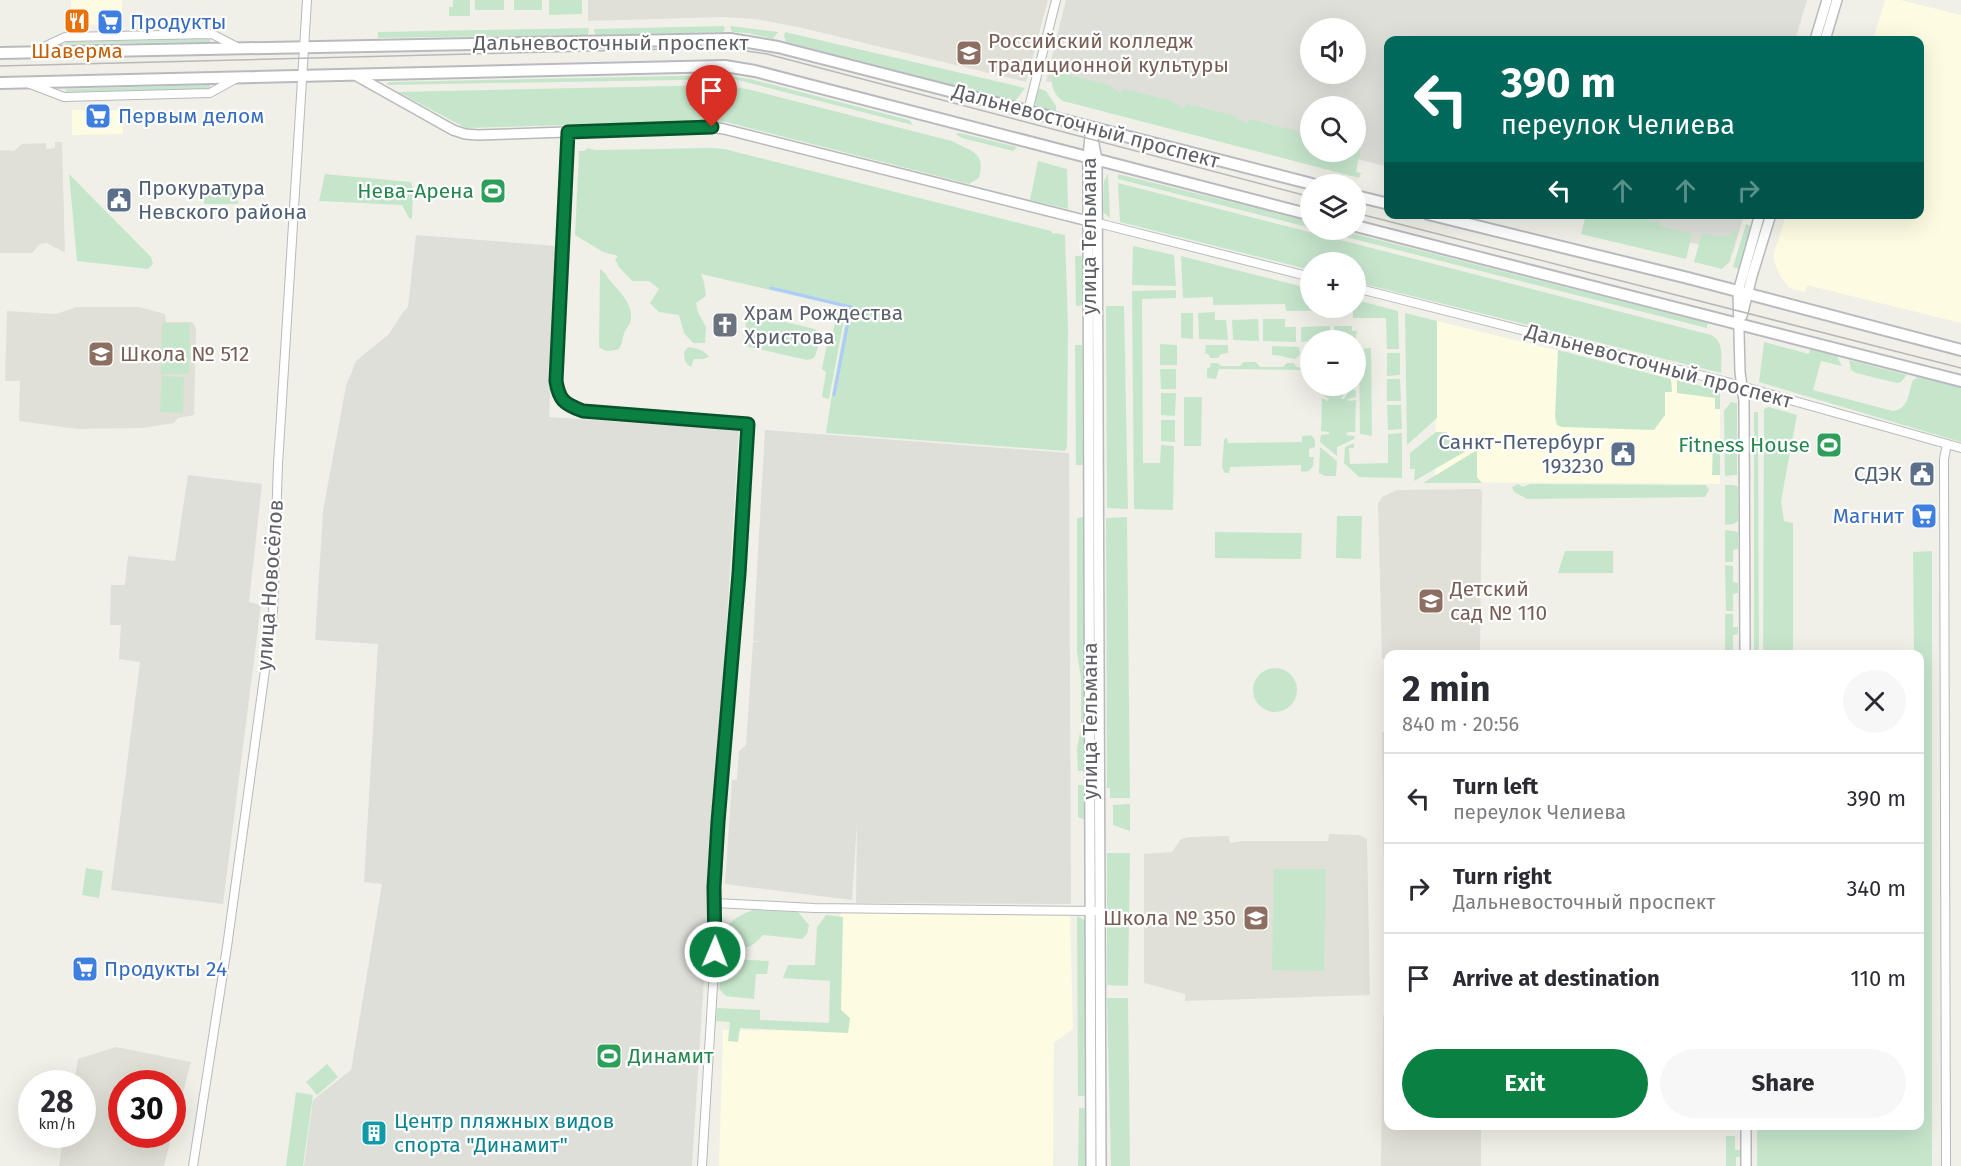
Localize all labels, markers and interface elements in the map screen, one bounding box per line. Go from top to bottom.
restaurant icon: Шаверма [62,6,92,36]
supermarket icon: Продукты [95,7,125,37]
place label: Продукты [130,9,227,35]
map controls [1300,18,1366,396]
button: sound [1300,18,1366,84]
place label: Российский колледж традиционной культуры [988,28,1229,78]
street label: Дальневосточный проспект [472,30,749,56]
place label: Шаверма [31,38,123,64]
school or university icon: Российский колледж традиционной культуры [954,38,984,68]
text: 390 m [1501,58,1616,108]
icon: left [1402,60,1480,138]
pin [686,65,737,127]
icon: arrive [695,74,728,107]
street label: Дальневосточный проспект [949,78,1223,174]
button: search [1300,96,1366,162]
supermarket icon: Первым делом [83,101,113,131]
place label: Первым делом [118,103,264,129]
text: переулок Челиева [1501,109,1735,141]
street label: улица Тельмана [1076,157,1102,315]
button: layers [1300,174,1366,240]
icon: left [1543,174,1576,207]
icon: ahead [1606,174,1639,207]
icon: ahead [1669,174,1702,207]
icon: right [1732,174,1765,207]
place label: Прокуратура Невского района [138,175,307,225]
sports icon: Нева-Арена [478,176,508,206]
place label: Нева-Арена [357,178,474,204]
public building icon: Прокуратура Невского района [104,185,134,215]
button: + [1300,252,1366,318]
place label: Храм Рождества Христова [744,300,903,350]
church icon: Храм Рождества Христова [710,310,740,340]
street label: Дальневосточный проспект [1522,318,1796,414]
button: − [1300,330,1366,396]
school or university icon: Школа № 512 [86,339,116,369]
place label: Школа № 512 [120,341,249,367]
place label: Санкт-Петербург 193230 [1438,429,1604,479]
sports icon: Fitness House [1814,430,1844,460]
place label: Fitness House [1678,432,1810,458]
public building icon: Санкт-Петербург 193230 [1608,439,1638,469]
public building icon: СДЭК [1907,459,1937,489]
place label: СДЭК [1854,461,1903,487]
street label: улица Новосёлов [251,498,289,672]
supermarket icon: Магнит [1909,501,1939,531]
place label: Магнит [1833,503,1905,529]
place label: Детский сад № 110 [1449,576,1547,626]
school or university icon: Детский сад № 110 [1416,586,1446,616]
street label: улица Тельмана [1077,642,1103,800]
text: 2 min [1402,667,1491,711]
button: close [1843,670,1906,733]
text: 840 m · 20:56 [1402,712,1519,736]
text: Turn left [1453,773,1538,800]
icon: left [1402,782,1435,815]
text: 390 m [1847,785,1906,812]
text: переулок Челиева [1453,800,1626,824]
text: Turn right [1453,863,1552,890]
icon: right [1402,872,1435,905]
text: 340 m [1846,875,1906,902]
text: Дальневосточный проспект [1453,890,1715,914]
school or university icon: Школа № 350 [1241,903,1271,933]
place label: Школа № 350 [1103,905,1236,931]
position arrow [683,920,747,984]
supermarket icon: Продукты 24 [70,954,100,984]
place label: Продукты 24 [104,956,227,982]
icon: arrive [1402,962,1435,995]
text: Arrive at destination [1453,965,1660,992]
text: 110 m [1850,965,1906,992]
sports icon: Динамит [594,1041,624,1071]
place label: Динамит [627,1043,714,1069]
button: Exit [1402,1049,1648,1118]
button: Share [1660,1049,1906,1118]
speed limit sign: 30 [108,1070,186,1148]
text: 28 [41,1084,73,1120]
place label: Центр пляжных видов спорта "Динамит" [394,1108,614,1158]
text: km/h [38,1115,76,1133]
building icon: Центр пляжных видов спорта "Динамит" [359,1118,389,1148]

